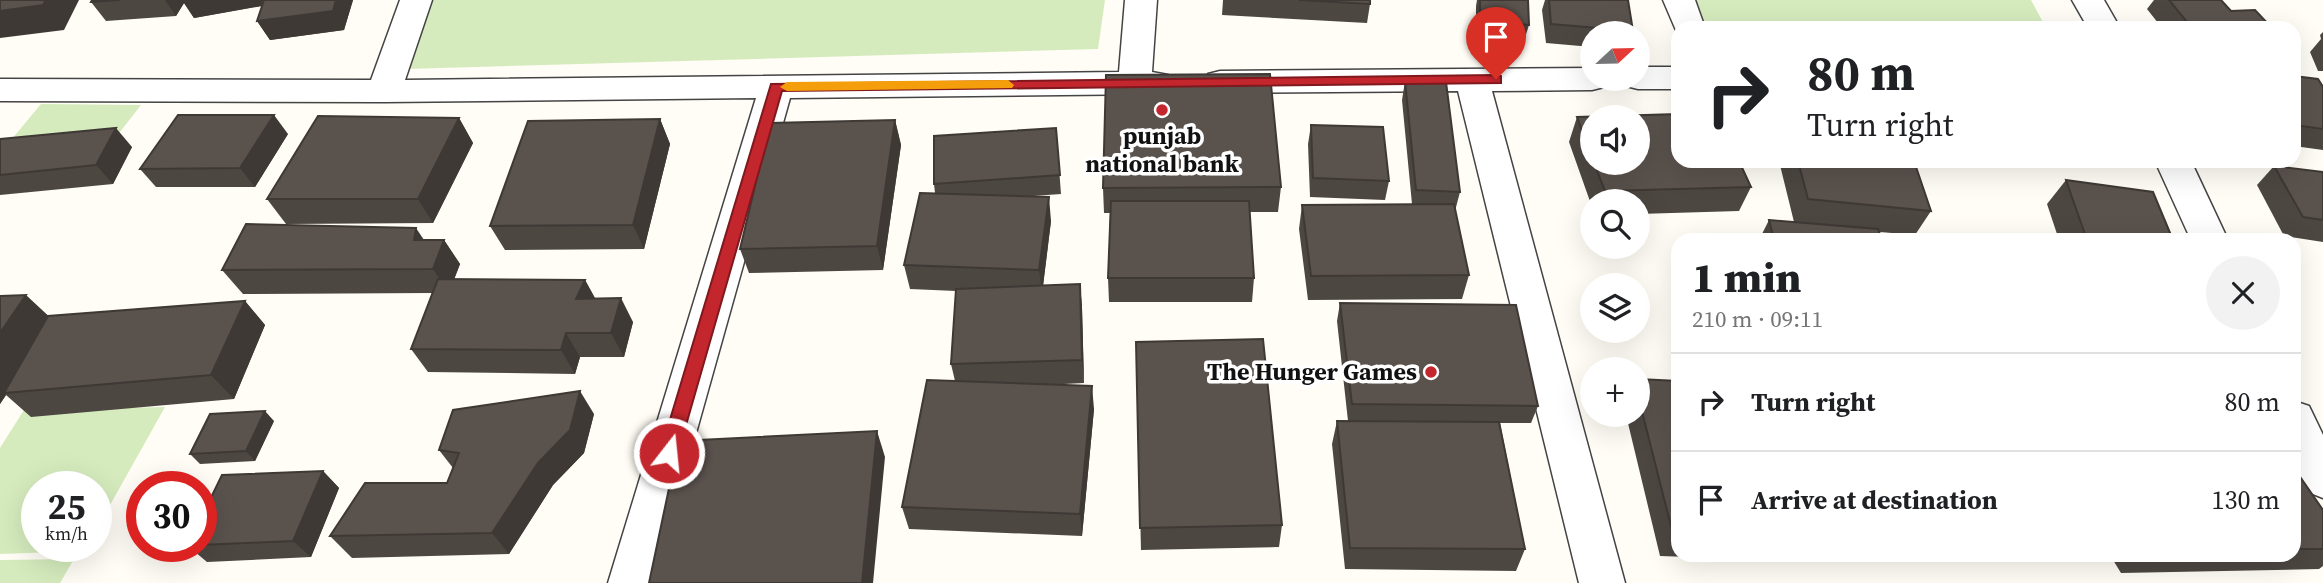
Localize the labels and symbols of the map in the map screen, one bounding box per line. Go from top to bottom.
pin [1466,7,1526,79]
north arrow [1580,21,1650,91]
marker: punjab national bank [1154,102,1170,118]
place label: punjab national bank [1085,119,1239,180]
place label: The Hunger Games [1207,355,1417,388]
marker: The Hunger Games [1423,364,1439,380]
position arrow [632,416,706,490]
speed limit sign: 30 [126,471,217,562]

